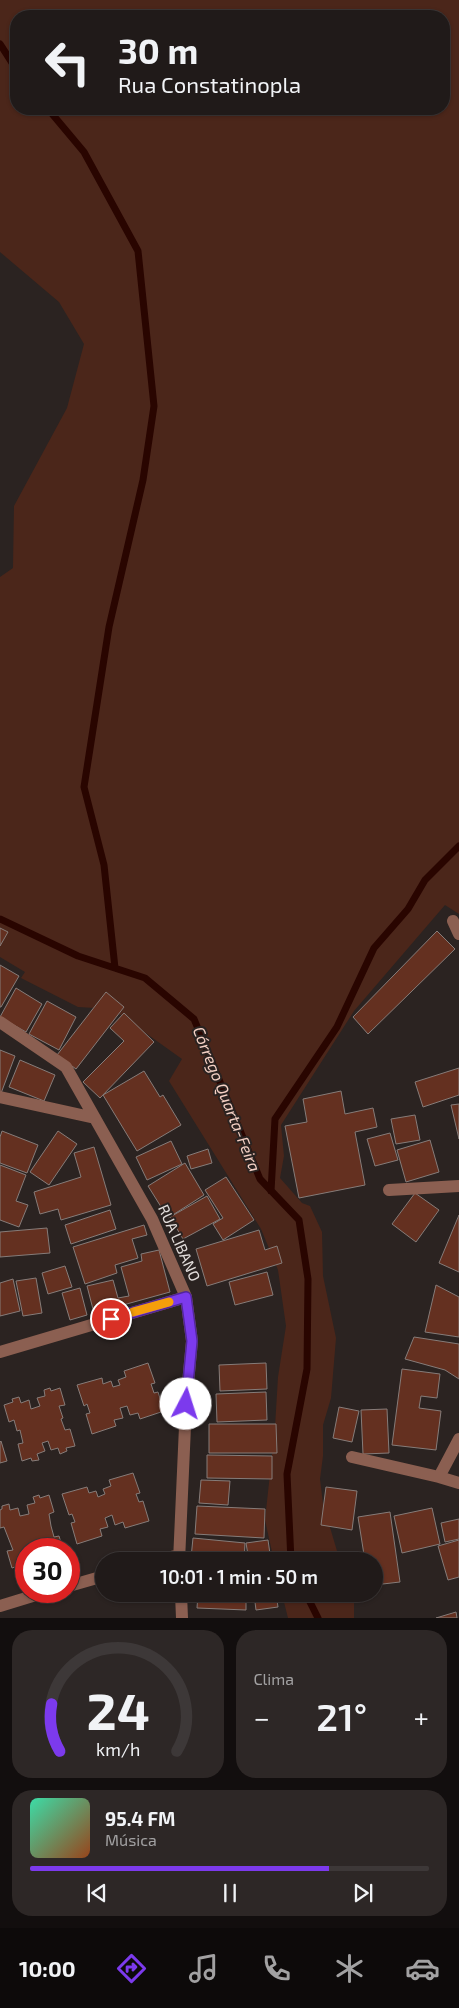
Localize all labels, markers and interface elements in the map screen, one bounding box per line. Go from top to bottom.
text: 30 m [118,29,198,71]
icon: left [35,30,100,95]
text: Rua Constatinopla [118,71,301,97]
water label: Córrego Quarta-Feira [189,1023,265,1175]
street label: RUA LIBANO [155,1201,205,1284]
pin [90,1298,132,1340]
icon: arrive [97,1305,125,1333]
position arrow [159,1377,211,1429]
speed limit sign: 30 [15,1538,80,1603]
text: 10:01 · 1 min · 50 m [160,1565,318,1588]
text: Clima [254,1669,294,1688]
text: 24 [86,1678,149,1740]
text: 21° [316,1693,367,1739]
text: − [254,1700,270,1734]
text: + [414,1700,429,1734]
text: km/h [96,1738,140,1760]
text: 95.4 FM [105,1807,175,1830]
text: Música [105,1830,157,1849]
icon: previous [83,1879,111,1907]
icon: pause [216,1879,244,1907]
icon: next [349,1879,377,1907]
icon: directions [114,1951,149,1986]
icon: music [186,1951,221,1986]
icon: phone [259,1951,294,1986]
icon: climate [332,1951,367,1986]
icon: car [405,1951,440,1986]
text: 10:00 [19,1955,76,1981]

